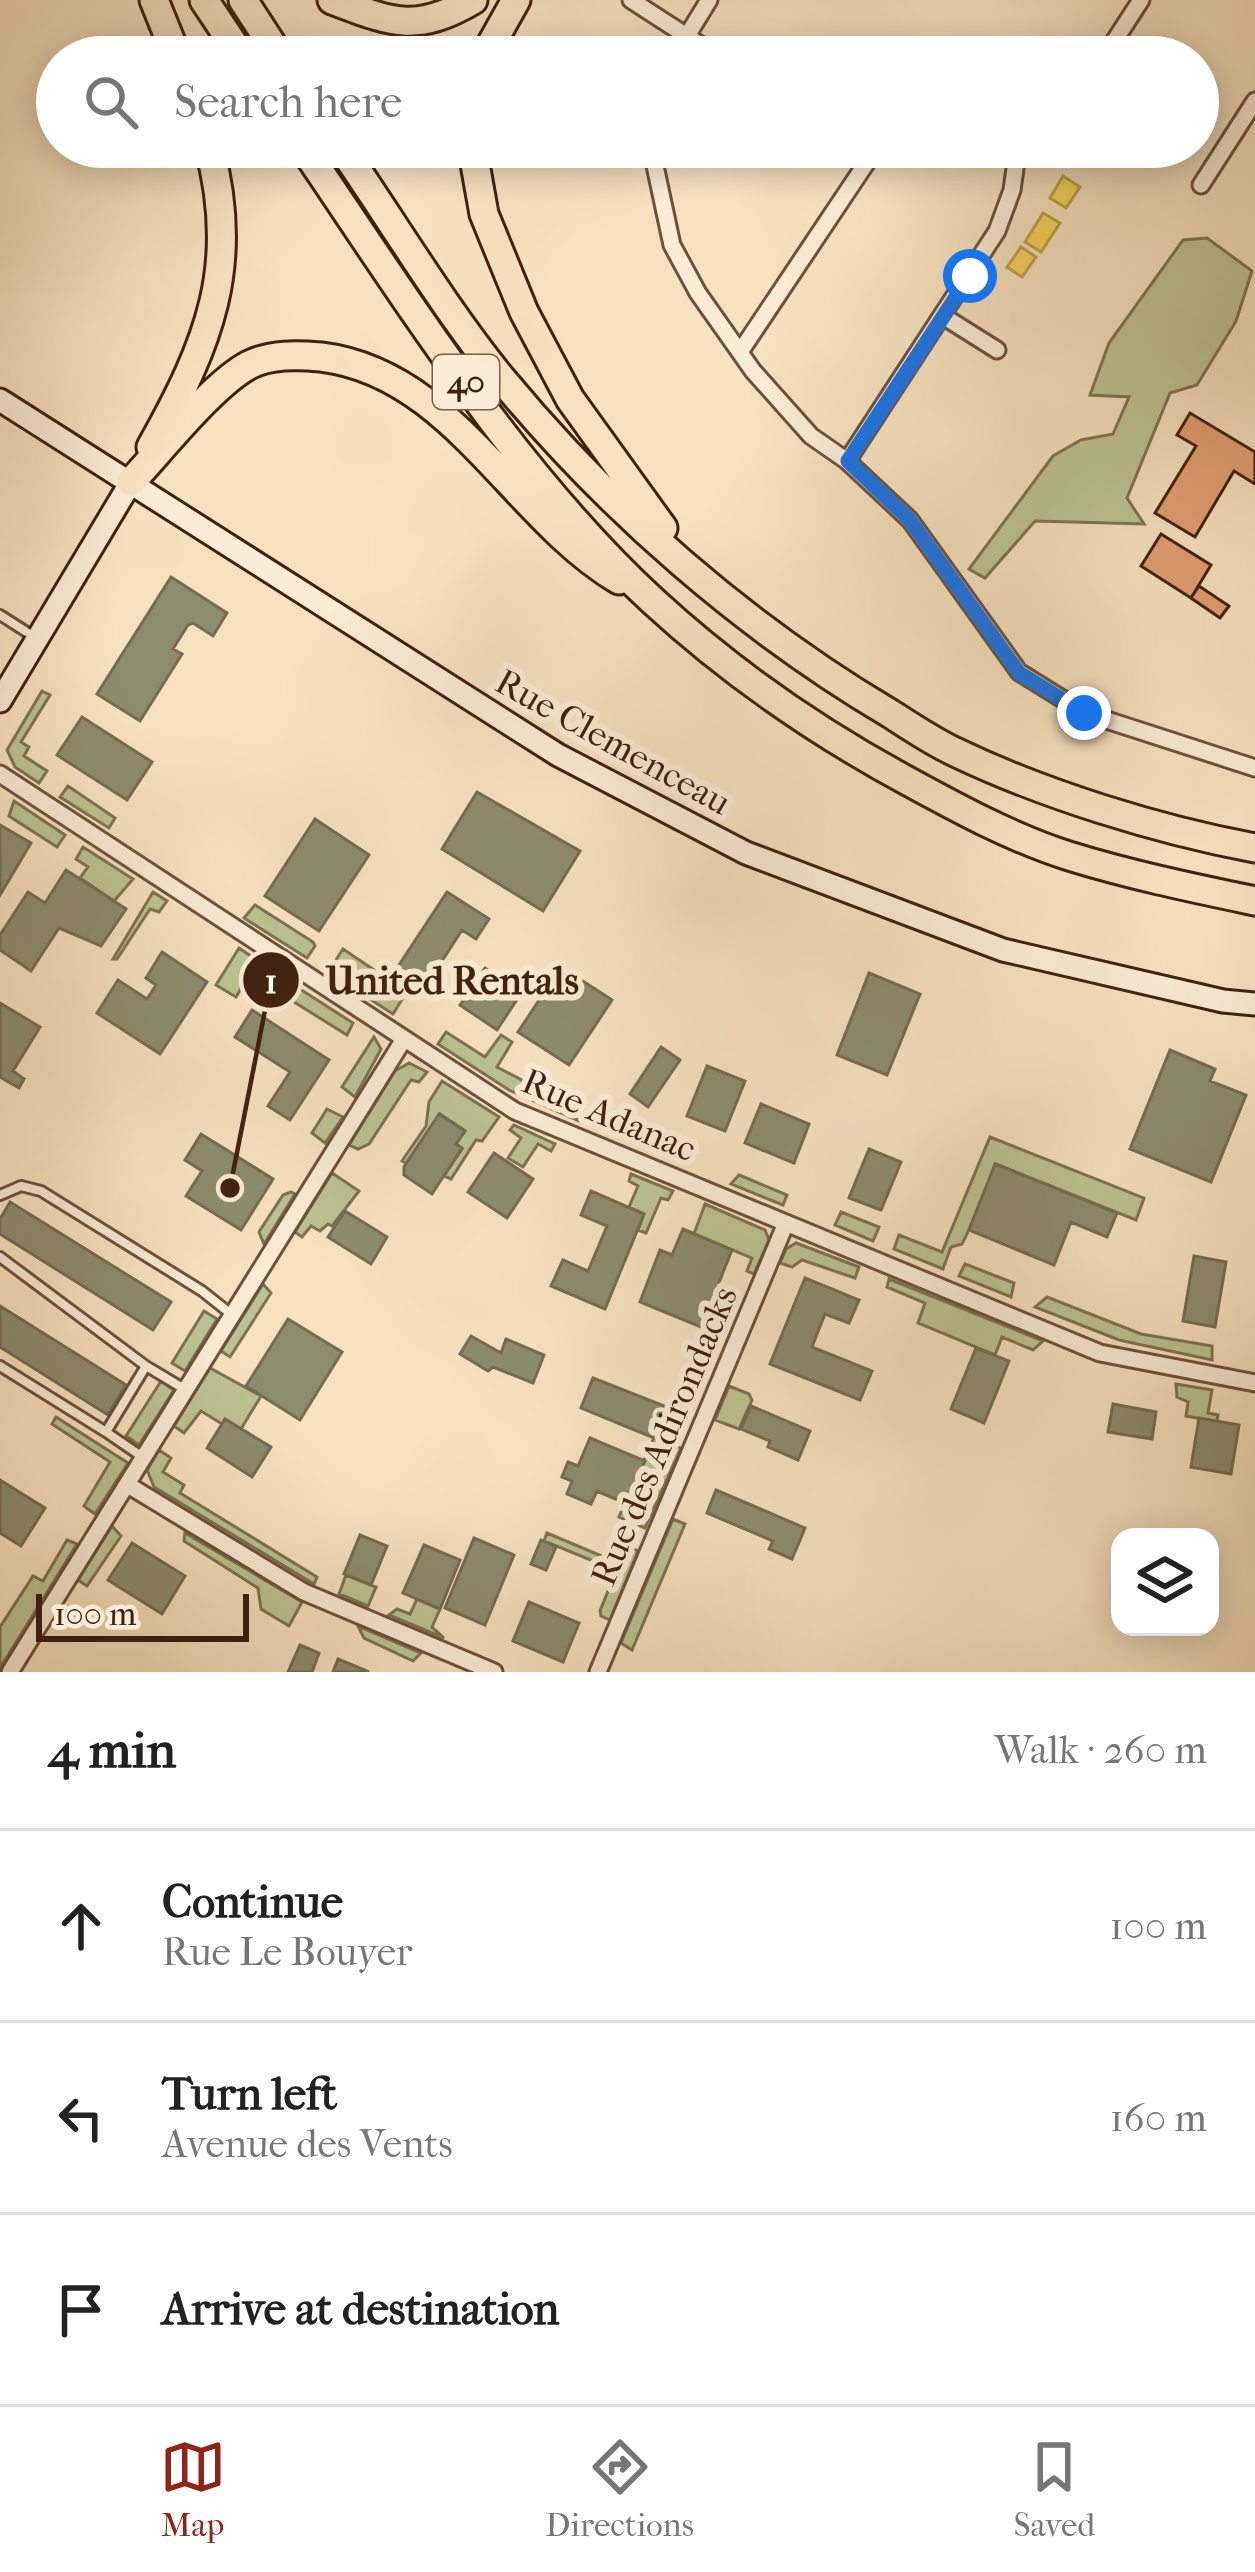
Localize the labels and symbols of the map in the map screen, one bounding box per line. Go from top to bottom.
route start [943,249,997,303]
road number: 40 [433,355,499,409]
street label: Rue Clemenceau [488,660,738,824]
route end [1057,686,1111,740]
callout: United Rentals [241,942,603,1017]
text: United Rentals [325,958,579,1004]
text: 1 [265,960,277,1002]
street label: Rue Adanac [516,1060,702,1170]
street label: Rue des Adirondacks [582,1280,746,1592]
scale bar [36,1588,249,1641]

